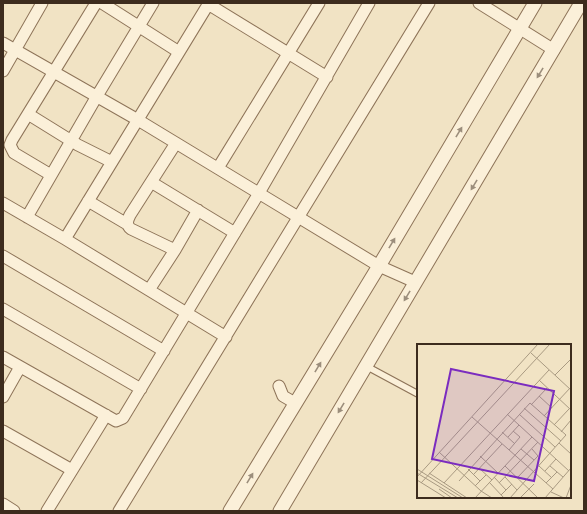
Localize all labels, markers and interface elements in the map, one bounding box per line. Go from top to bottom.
one-way arrow [537,67,544,79]
one-way arrow [455,126,462,137]
one-way arrow [470,179,477,191]
one-way arrow [389,237,396,249]
one-way arrow [403,290,410,302]
inset map [417,344,571,498]
one-way arrow [314,361,321,372]
one-way arrow [337,402,344,414]
one-way arrow [247,472,254,484]

